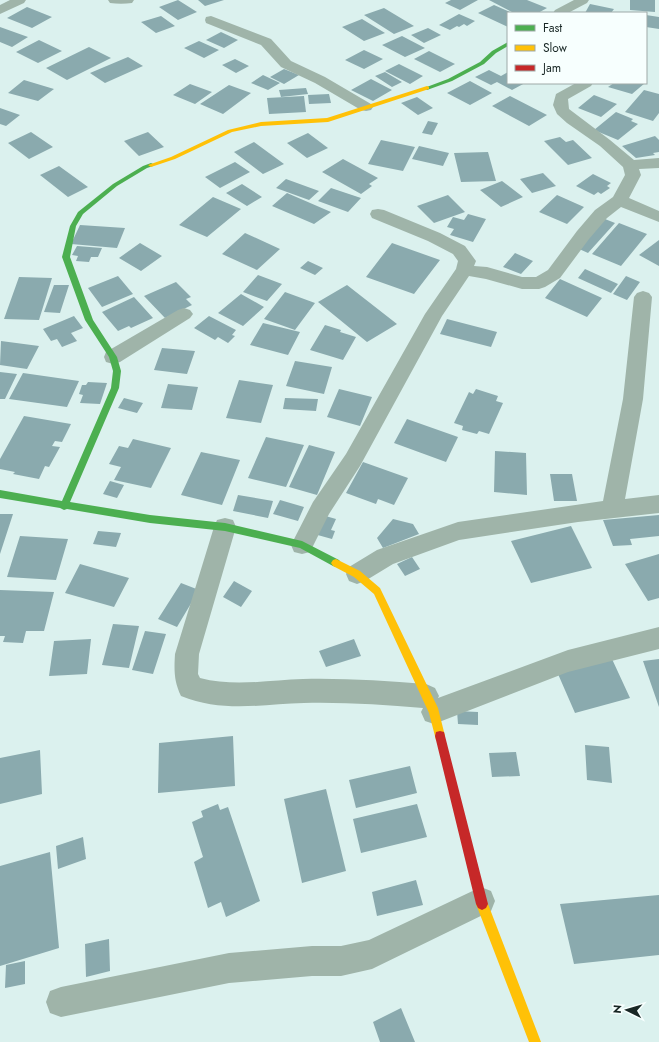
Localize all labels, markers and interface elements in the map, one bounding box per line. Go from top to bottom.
legend [507,12,647,84]
text: Fast [543,19,562,37]
text: Slow [543,39,568,57]
text: Jam [541,59,561,77]
north arrow [607,990,647,1030]
text: N [609,1004,625,1014]

